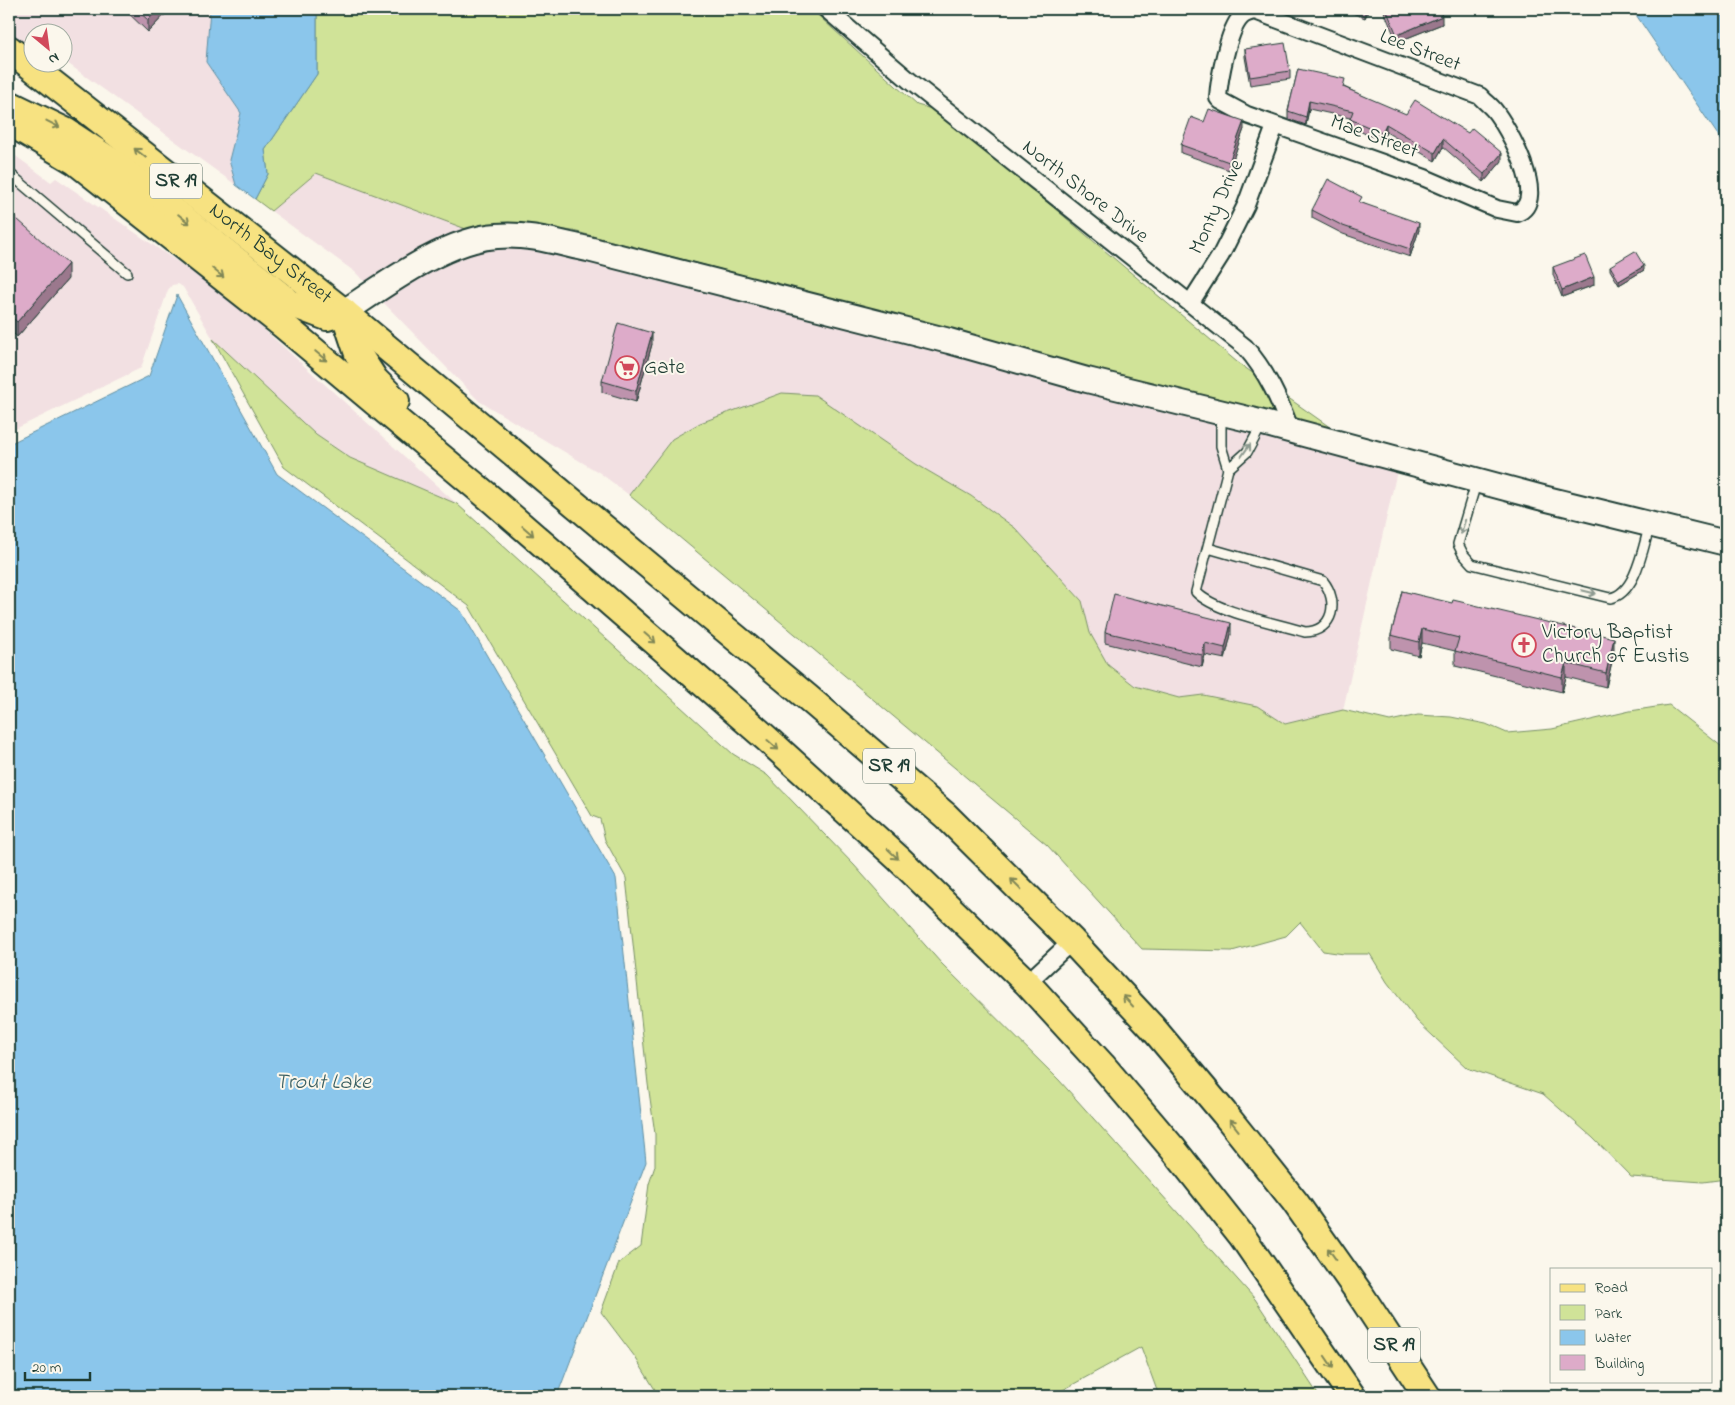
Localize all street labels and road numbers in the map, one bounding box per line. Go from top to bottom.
street label: Lee Street [1375,22,1465,80]
street label: Mae Street [1326,107,1422,167]
street label: North Shore Drive [1015,133,1155,251]
street label: Monty Drive [1182,154,1254,260]
road number: SR 19 [150,164,202,198]
street label: North Bay Street [202,196,338,312]
road number: SR 19 [863,748,915,784]
road number: SR 19 [1368,1328,1420,1362]

